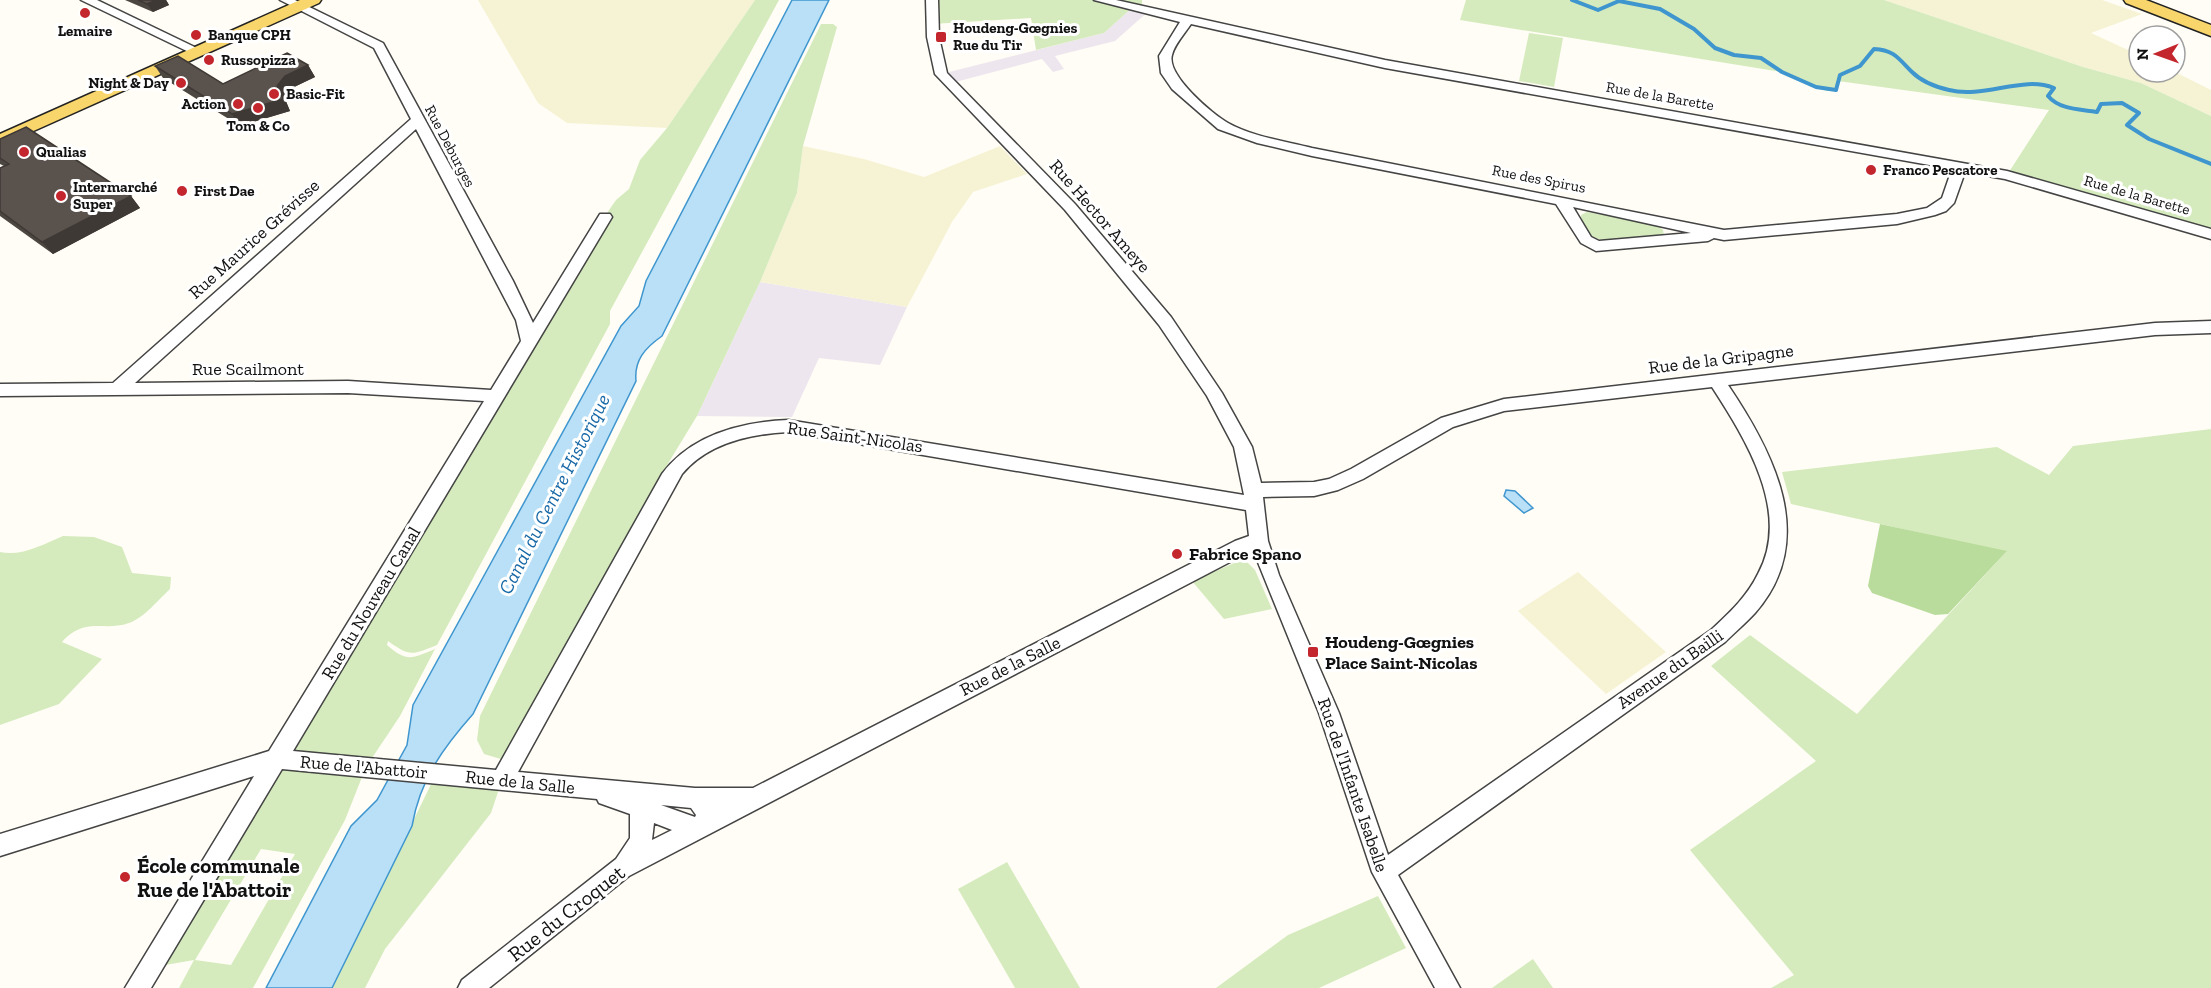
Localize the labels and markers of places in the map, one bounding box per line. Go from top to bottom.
marker: Lemaire [78,6,92,20]
place label: Houdeng-Gœgnies Rue du Tir [953,19,1077,54]
place label: Lemaire [58,22,112,40]
place label: Banque CPH [208,26,291,44]
marker: Banque CPH [189,28,203,42]
marker: Houdeng-Gœgnies Rue du Tir [934,30,948,44]
place label: Russopizza [221,51,296,69]
marker: Russopizza [202,53,216,67]
place label: Night & Day [88,74,169,92]
marker: Night & Day [174,76,188,90]
place label: Basic-Fit [286,85,346,103]
marker: Basic-Fit [267,87,281,101]
place label: Action [182,95,226,113]
marker: Action [231,97,245,111]
marker: Tom & Co [251,101,265,115]
place label: Tom & Co [226,117,290,135]
place label: Qualias [36,143,86,161]
marker: Qualias [17,145,31,159]
place label: Franco Pescatore [1883,161,1997,179]
marker: Franco Pescatore [1864,163,1878,177]
place label: Intermarché Super [73,178,157,213]
place label: First Dae [194,182,255,200]
marker: First Dae [175,184,189,198]
marker: Intermarché Super [54,189,68,203]
place label: Fabrice Spano [1189,543,1302,565]
marker: Fabrice Spano [1170,547,1184,561]
place label: Houdeng-Gœgnies Place Saint-Nicolas [1325,631,1477,674]
marker: Houdeng-Gœgnies Place Saint-Nicolas [1306,645,1320,659]
place label: École communale Rue de l'Abattoir [137,853,300,902]
marker: École communale Rue de l'Abattoir [118,870,132,884]

